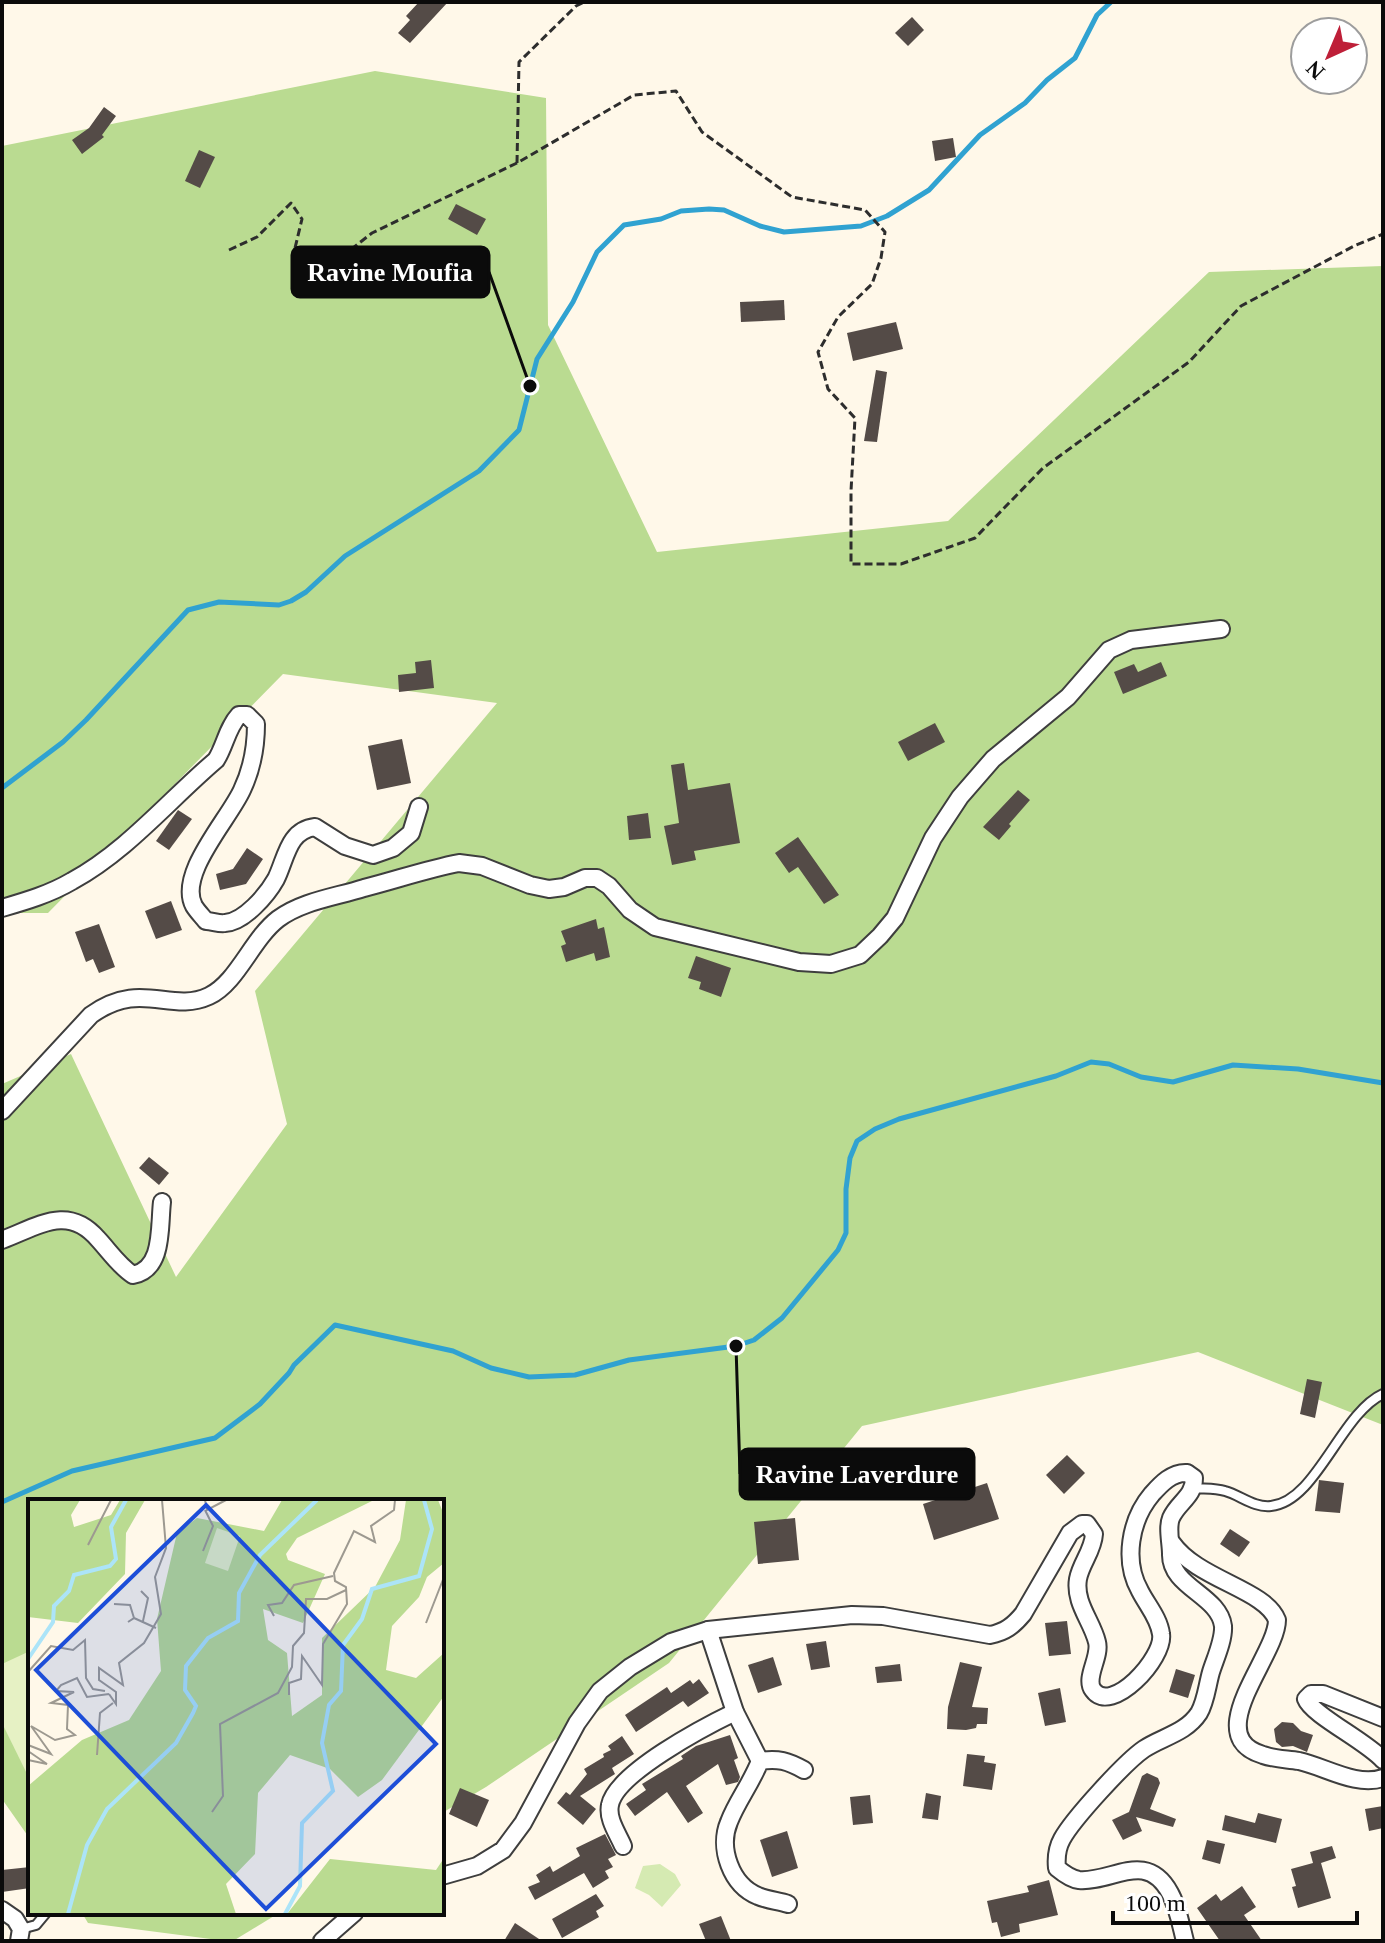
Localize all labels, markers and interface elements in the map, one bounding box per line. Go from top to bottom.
north arrow [1289,16,1369,96]
text: N [1301,55,1330,85]
callout: Ravine Moufia [292,247,489,297]
text: Ravine Moufia [307,258,473,287]
callout: Ravine Laverdure [740,1449,974,1499]
text: Ravine Laverdure [756,1460,958,1489]
inset map [28,1499,444,1915]
scale bar [1113,1875,1357,1925]
text: 100 m [1125,1890,1186,1916]

